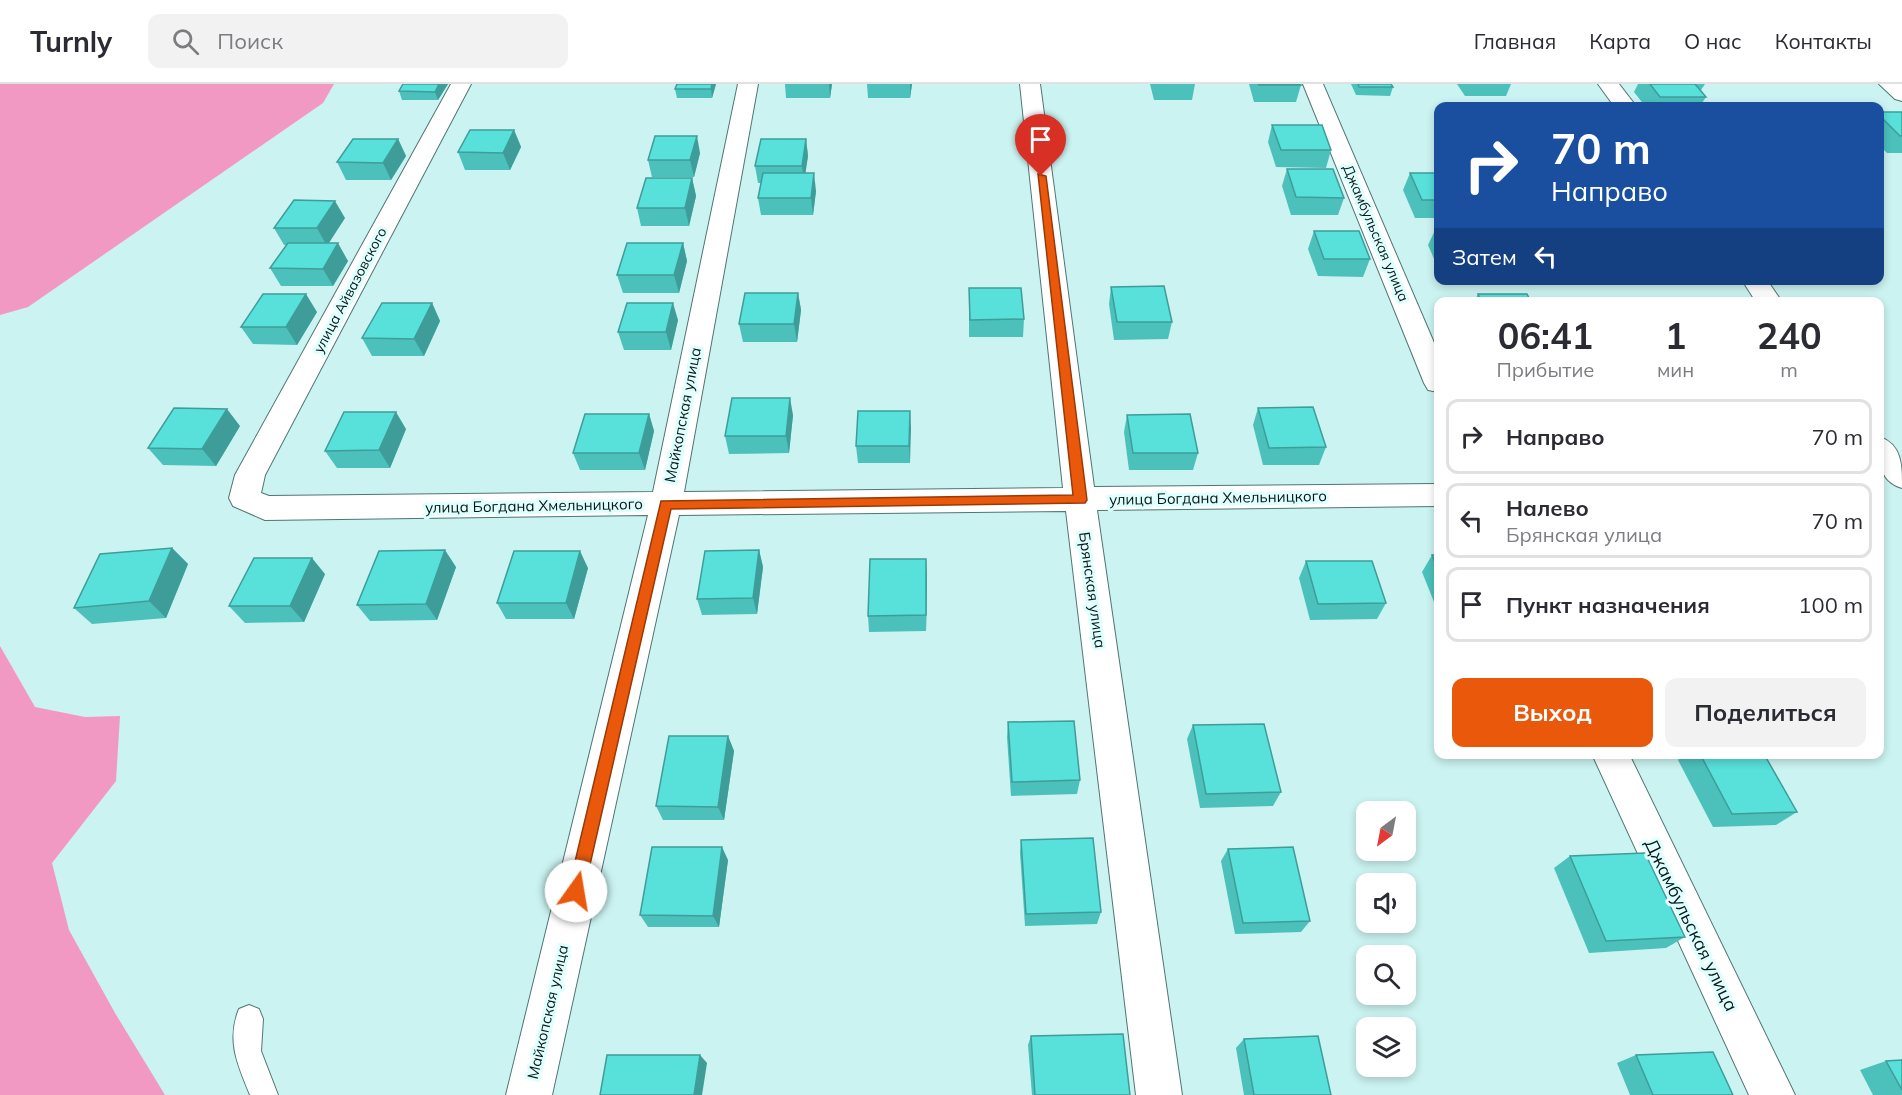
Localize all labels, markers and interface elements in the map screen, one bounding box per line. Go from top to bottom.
search box [148,14,568,68]
text: Turnly [30,24,112,59]
icon: search [169,25,202,58]
text: Поиск [217,27,283,55]
text: Главная [1474,28,1556,54]
text: Карта [1589,28,1651,54]
text: О нас [1684,28,1742,54]
text: Контакты [1775,28,1872,54]
pin [1015,114,1066,176]
text: 70 m [1551,122,1651,175]
icon: arrive [1024,123,1057,156]
icon: right [1452,126,1530,204]
street label: Джамбульская улица [1339,162,1413,304]
text: Направо [1551,174,1668,208]
street label: улица Айвазовского [309,224,391,356]
icon: left [1529,240,1562,273]
text: Затем [1452,243,1517,271]
text: 06:41 [1498,313,1593,358]
text: 1 [1665,313,1686,358]
text: 240 [1757,313,1822,358]
street label: Майкопская улица [660,346,705,484]
text: Прибытие [1496,357,1594,382]
text: мин [1657,357,1694,382]
text: m [1780,357,1798,382]
icon: right [1455,420,1488,453]
text: Направо [1506,423,1604,451]
text: 70 m [1812,423,1863,451]
street label: улица Богдана Хмельницкого [1109,486,1327,509]
street label: улица Богдана Хмельницкого [425,494,643,517]
text: Налево [1506,494,1589,522]
icon: left [1455,504,1488,537]
text: 70 m [1812,507,1863,535]
text: Брянская улица [1506,522,1662,547]
street label: Брянская улица [1075,531,1110,649]
icon: arrive [1455,588,1488,621]
text: Пункт назначения [1506,591,1710,619]
text: 100 m [1798,591,1863,619]
button: Выход [1452,678,1653,747]
button: Поделиться [1665,678,1866,747]
north arrow [1356,801,1416,861]
map controls [1356,801,1416,1077]
street label: Джамбульская улица [1640,835,1743,1015]
position arrow [544,859,608,923]
button: sound [1356,873,1416,933]
street label: Майкопская улица [523,943,572,1081]
button: search [1356,945,1416,1005]
button: layers [1356,1017,1416,1077]

